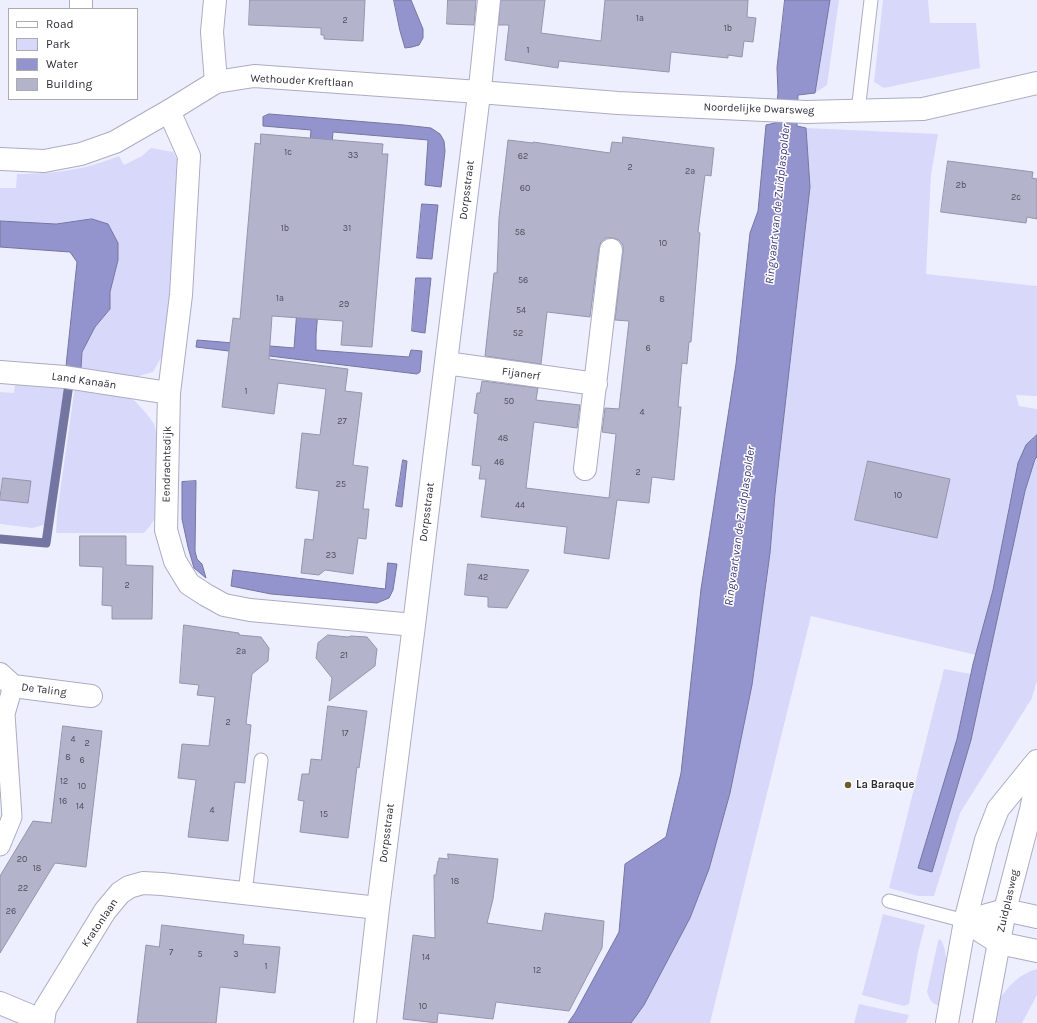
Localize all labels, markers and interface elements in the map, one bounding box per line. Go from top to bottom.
legend [8,8,138,100]
house number: 1a [636,13,644,23]
house number: 2 [342,15,348,25]
text: Road [46,17,74,31]
house number: 1b [724,23,732,33]
text: Park [46,37,70,51]
house number: 1 [527,45,529,55]
text: Water [46,57,78,71]
street label: Wethouder Kreftlaan [250,72,354,90]
text: Building [46,77,92,91]
street label: Noordelijke Dwarsweg [703,100,815,118]
water label: Ringvaart van de Zuidplaspolder [762,123,794,285]
house number: 1c [284,147,292,157]
house number: 33 [348,150,358,160]
house number: 62 [518,151,528,161]
street label: Dorpsstraat [457,160,477,220]
house number: 2 [627,162,633,172]
house number: 2a [685,166,695,176]
house number: 2b [956,180,966,190]
house number: 60 [520,183,530,193]
house number: 2c [1011,192,1021,202]
house number: 1b [281,223,289,233]
house number: 31 [343,223,351,233]
house number: 58 [515,227,525,237]
house number: 10 [659,238,667,248]
house number: 56 [518,275,528,285]
house number: 1a [276,293,284,303]
house number: 8 [659,294,665,304]
house number: 29 [339,299,349,309]
house number: 54 [516,305,526,315]
house number: 52 [513,328,523,338]
house number: 6 [645,343,651,353]
street label: Fijanerf [501,365,541,383]
street label: Land Kanaän [51,370,117,392]
house number: 1 [245,386,247,396]
house number: 50 [504,396,514,406]
house number: 4 [639,407,645,417]
house number: 27 [337,416,347,426]
street label: Eendrachtsdijk [160,426,174,502]
house number: 48 [498,433,508,443]
water label: Ringvaart van de Zuidplaspolder [722,445,758,607]
house number: 46 [494,457,504,467]
house number: 2 [635,467,641,477]
house number: 25 [336,479,346,489]
street label: Dorpsstraat [417,482,437,542]
house number: 10 [894,490,902,500]
house number: 44 [515,500,525,510]
house number: 23 [326,550,336,560]
house number: 42 [478,572,488,582]
house number: 2 [124,580,130,590]
house number: 2a [236,646,246,656]
house number: 21 [340,650,348,660]
street label: De Taling [21,681,67,699]
house number: 2 [225,717,231,727]
house number: 17 [341,728,349,738]
house number: 4 [70,734,76,744]
house number: 2 [84,738,90,748]
house number: 8 [65,752,71,762]
house number: 6 [79,755,85,765]
house number: 12 [60,776,68,786]
place label: La Baraque [856,778,914,792]
marker: La Baraque [843,780,853,790]
house number: 10 [78,781,86,791]
house number: 16 [59,796,67,806]
house number: 14 [76,801,84,811]
street label: Dorpsstraat [377,803,397,863]
house number: 4 [209,805,215,815]
house number: 15 [320,809,328,819]
house number: 20 [17,854,27,864]
house number: 18 [33,863,41,873]
street label: Zuidplasweg [994,868,1022,934]
house number: 18 [451,876,459,886]
house number: 22 [18,883,28,893]
street label: Kratonlaan [79,896,121,950]
house number: 26 [6,906,16,916]
house number: 7 [169,947,173,957]
house number: 5 [197,949,203,959]
house number: 3 [233,949,239,959]
house number: 14 [422,952,430,962]
house number: 1 [265,961,267,971]
house number: 12 [533,965,541,975]
house number: 10 [419,1001,427,1011]

